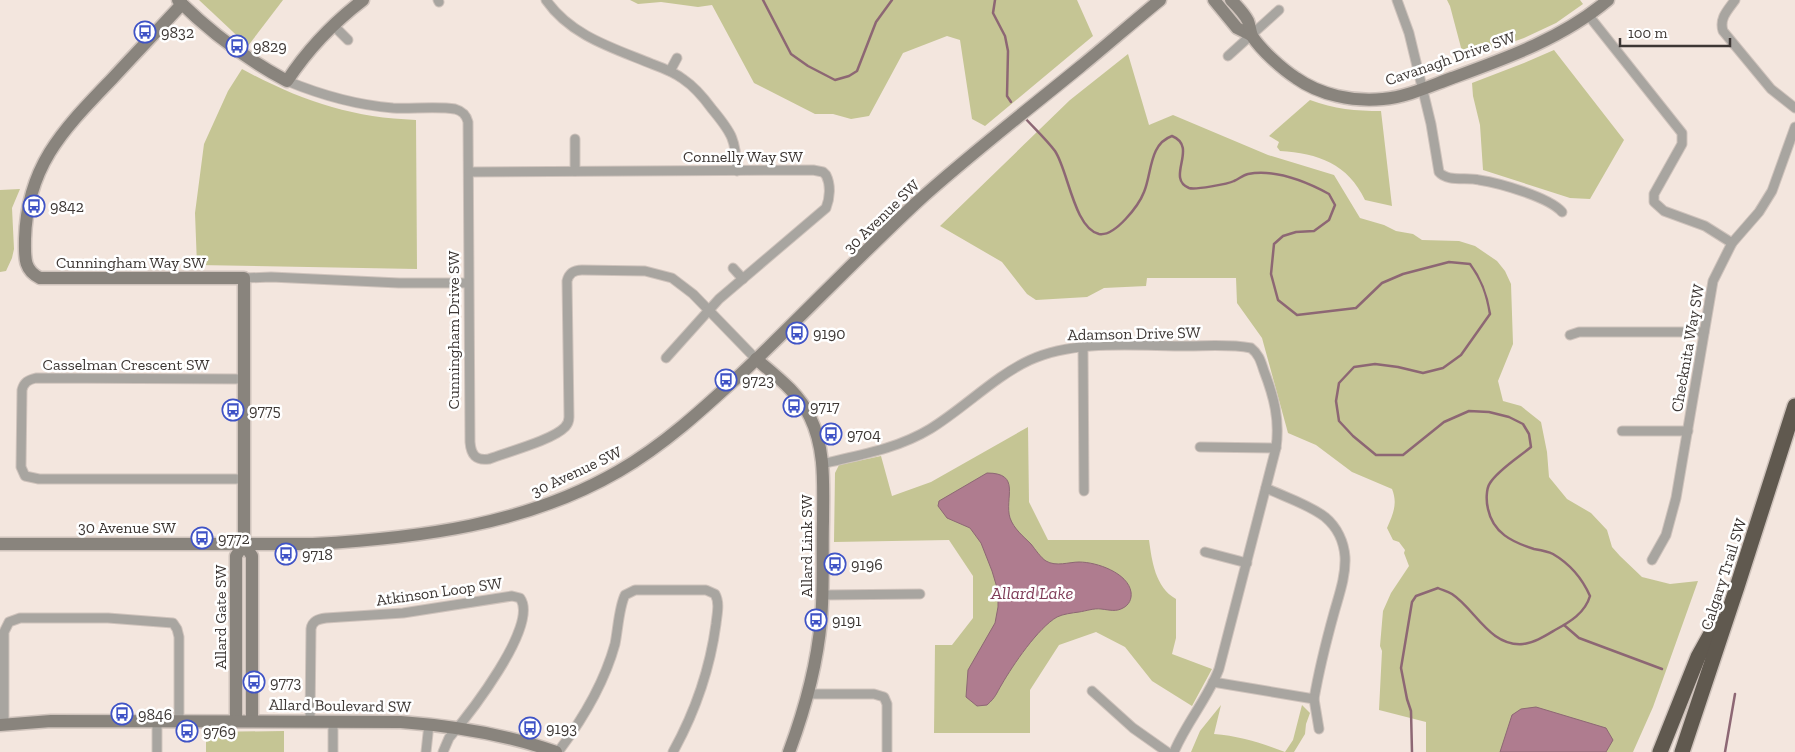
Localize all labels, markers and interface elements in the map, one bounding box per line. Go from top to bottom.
scale bar [1620,15,1730,47]
bus stop icon: 9832 [133,20,157,44]
place label: 9832 [161,23,194,42]
text: 100 m [1628,24,1667,42]
street label: Cavanagh Drive SW [1383,27,1518,90]
bus stop icon: 9829 [225,34,249,58]
place label: 9829 [253,37,287,56]
street label: Connelly Way SW [683,147,803,166]
street label: 30 Avenue SW [840,175,923,257]
bus stop icon: 9842 [22,194,46,218]
place label: 9842 [50,197,84,216]
street label: Cunningham Drive SW [444,251,463,409]
street label: Cunningham Way SW [56,253,206,272]
street label: Checknita Way SW [1667,283,1708,413]
bus stop icon: 9190 [785,321,809,345]
street label: Adamson Drive SW [1067,323,1201,344]
place label: 9190 [813,324,845,343]
street label: Casselman Crescent SW [43,355,209,374]
bus stop icon: 9723 [714,368,738,392]
place label: 9723 [742,371,774,390]
bus stop icon: 9717 [782,394,806,418]
place label: 9717 [810,397,840,416]
bus stop icon: 9775 [221,398,245,422]
place label: 9775 [249,401,281,420]
bus stop icon: 9704 [819,422,843,446]
place label: 9704 [847,425,881,444]
street label: 30 Avenue SW [528,442,625,501]
street label: Allard Link SW [797,494,816,598]
street label: Calgary Trail SW [1696,516,1751,633]
street label: 30 Avenue SW [78,518,176,537]
bus stop icon: 9772 [190,526,214,550]
place label: 9772 [218,529,250,548]
bus stop icon: 9718 [274,542,298,566]
place label: 9718 [302,545,333,564]
bus stop icon: 9196 [823,552,847,576]
place label: 9196 [851,555,883,574]
street label: Allard Gate SW [211,564,230,670]
street label: Atkinson Loop SW [375,573,503,610]
water label: Allard Lake [990,582,1073,604]
bus stop icon: 9191 [804,608,828,632]
place label: 9191 [832,611,861,630]
bus stop icon: 9773 [242,670,266,694]
place label: 9773 [270,673,302,692]
street label: Allard Boulevard SW [269,695,411,716]
bus stop icon: 9846 [110,702,134,726]
place label: 9846 [138,705,172,724]
bus stop icon: 9193 [518,716,542,740]
bus stop icon: 9769 [175,719,199,743]
place label: 9193 [546,719,577,738]
place label: 9769 [203,722,236,741]

